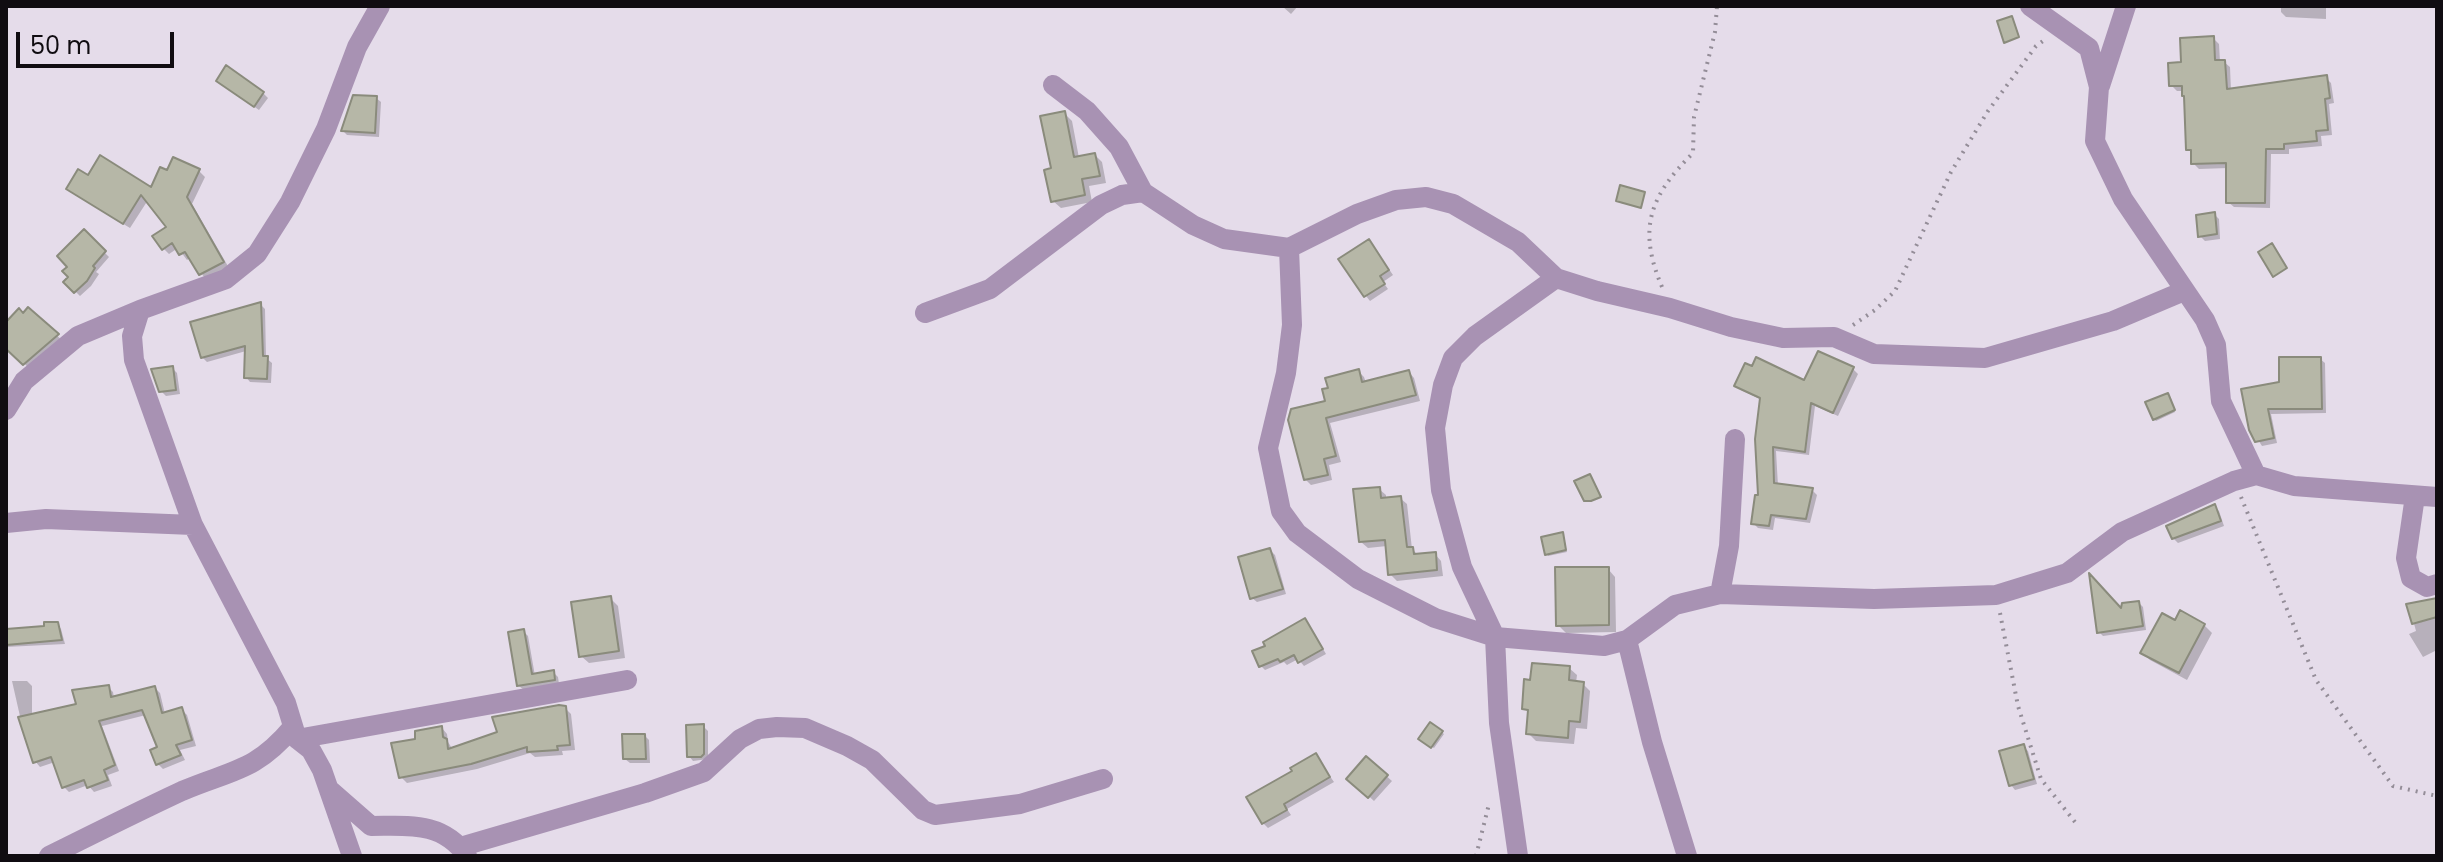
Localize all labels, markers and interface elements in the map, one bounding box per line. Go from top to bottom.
scale bar [20,16,178,66]
text: 50 m [30,29,91,62]

